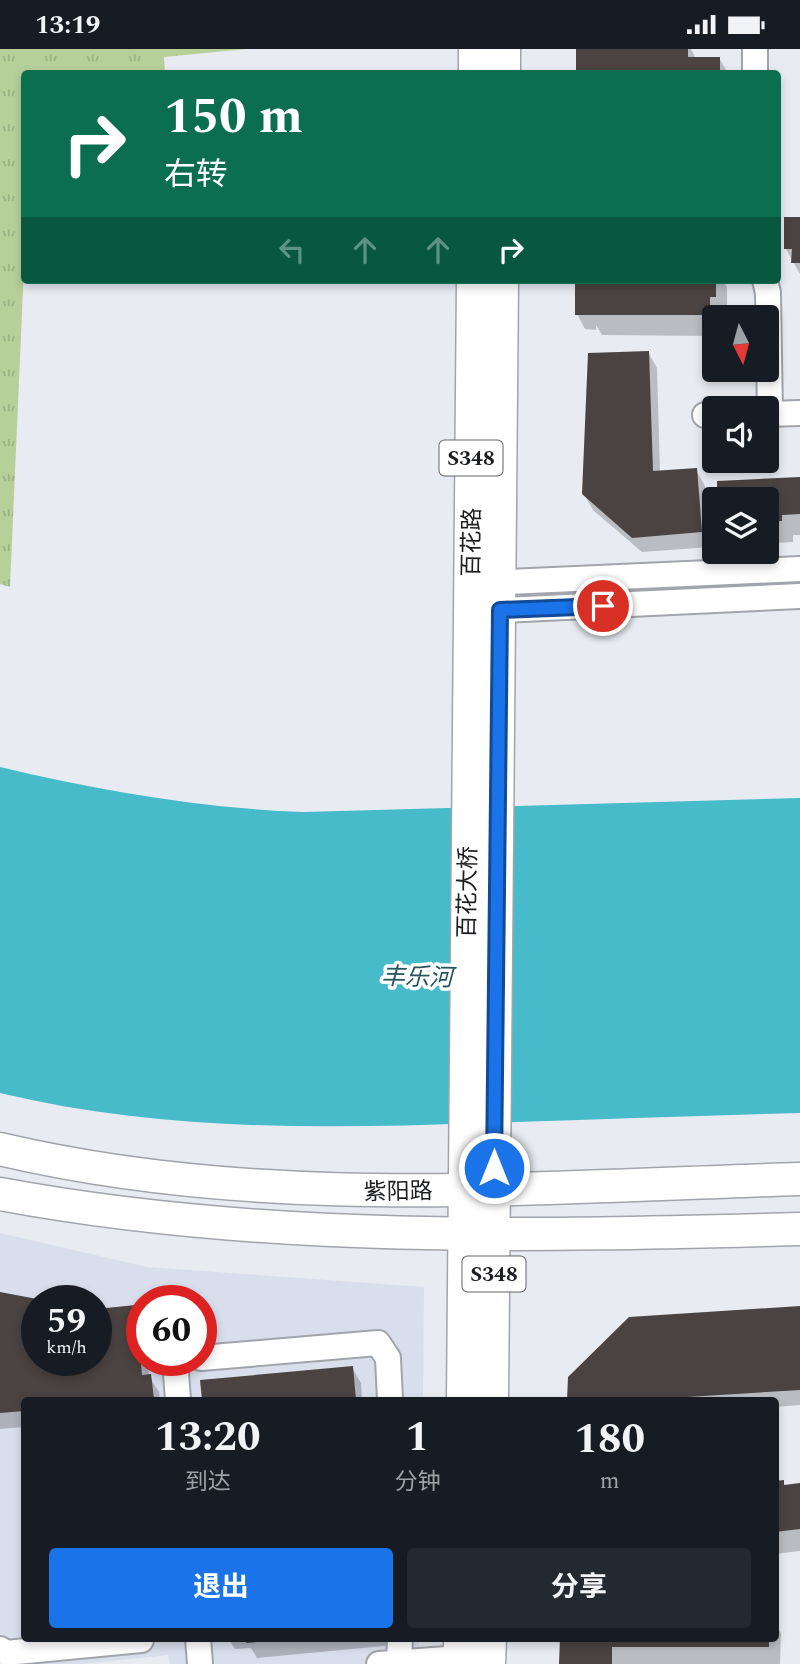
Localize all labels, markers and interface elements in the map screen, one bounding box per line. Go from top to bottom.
text: 13:19 [35,5,100,45]
text: 150 m [164,80,303,155]
icon: right [49,98,140,189]
text: 右转 [164,151,228,200]
icon: left [273,231,311,269]
icon: ahead [346,231,384,269]
icon: ahead [419,231,457,269]
icon: right [492,231,530,269]
north arrow [702,305,779,381]
map controls [702,305,779,564]
button: sound [702,396,779,473]
road number: S348 [440,441,503,475]
button: layers [702,487,779,564]
street label: 百花路 [454,507,491,577]
pin [573,576,633,636]
icon: arrive [584,587,622,625]
street label: 百花大桥 [450,846,487,938]
water label: 丰乐河 [381,959,457,997]
position arrow [457,1131,531,1205]
street label: 紫阳路 [363,1174,433,1211]
road number: S348 [462,1257,526,1291]
speed limit sign: 60 [126,1285,217,1376]
text: 59 [47,1295,86,1348]
text: km/h [46,1334,87,1361]
text: 13:20 [155,1406,260,1469]
text: 1 [406,1406,429,1469]
text: 180 [574,1408,645,1471]
text: m [600,1464,620,1499]
text: 到达 [185,1465,231,1500]
text: 分钟 [394,1465,440,1500]
button: 退出 [49,1548,393,1628]
button: 分享 [407,1548,751,1628]

